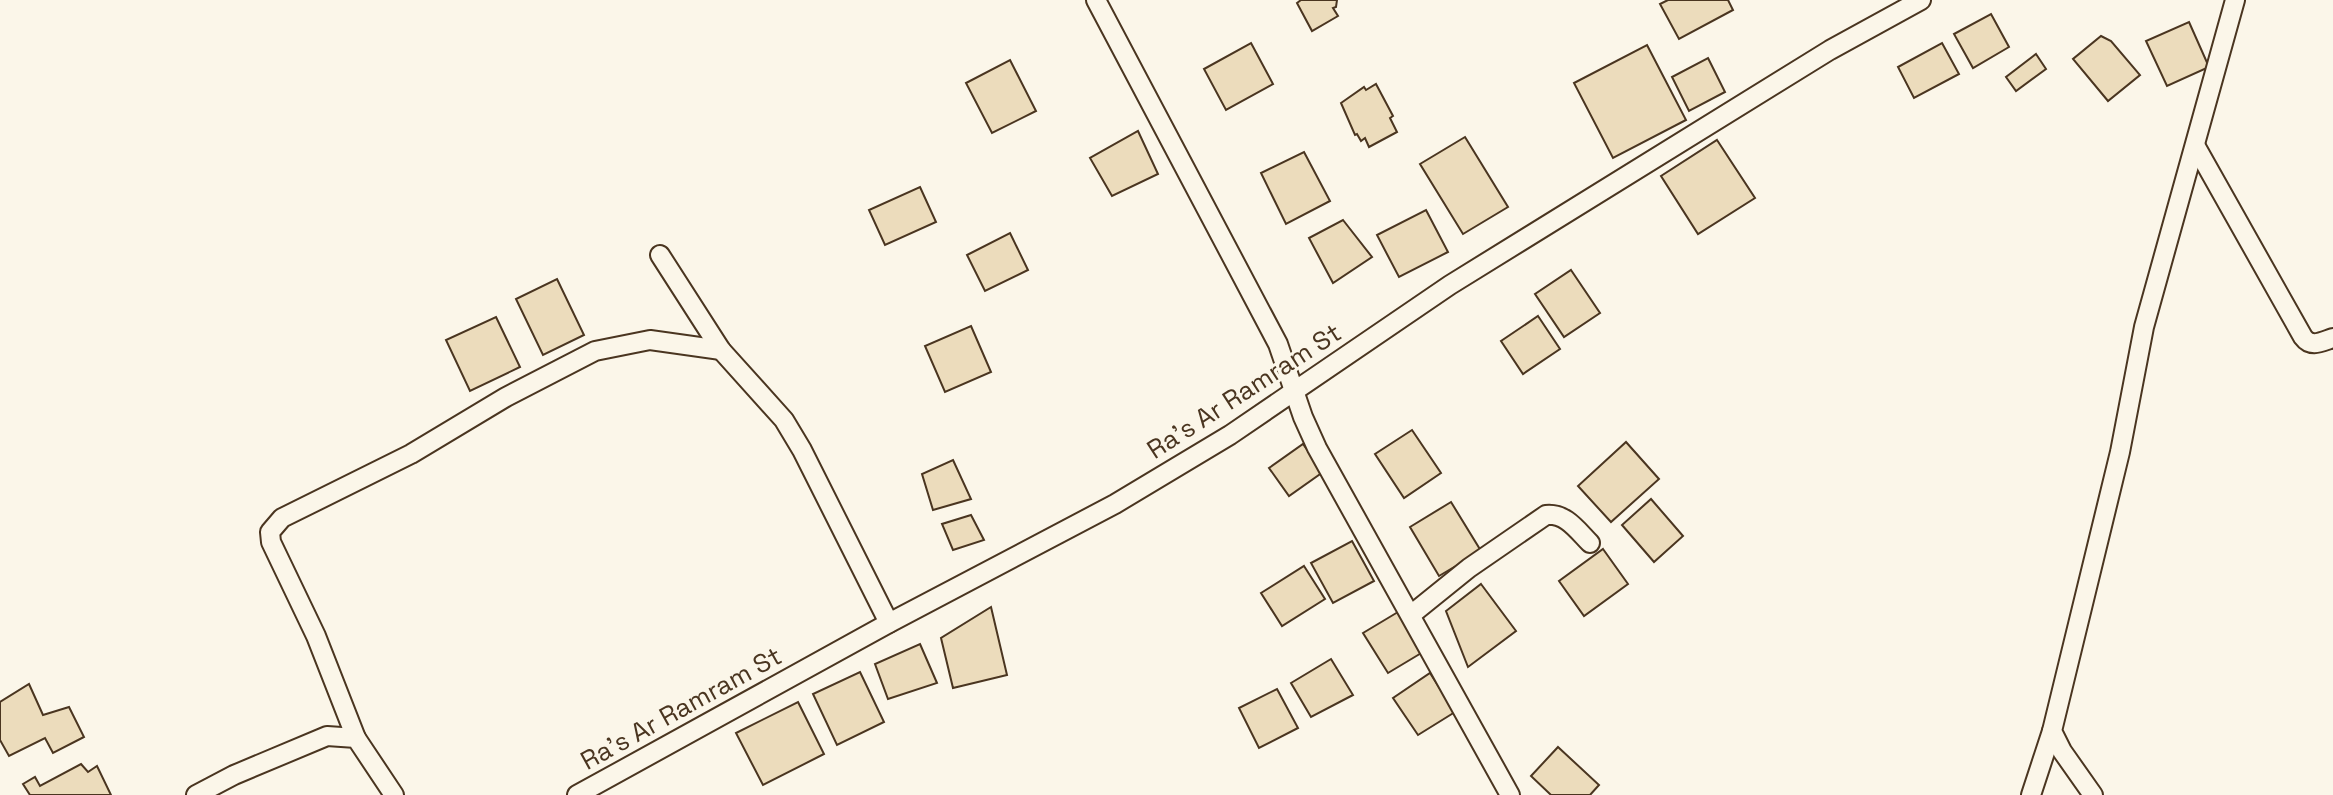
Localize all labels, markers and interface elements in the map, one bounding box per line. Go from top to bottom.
street label: Ra’s Ar Ramram St [1140,315,1348,467]
street label: Ra’s Ar Ramram St [574,639,788,777]

